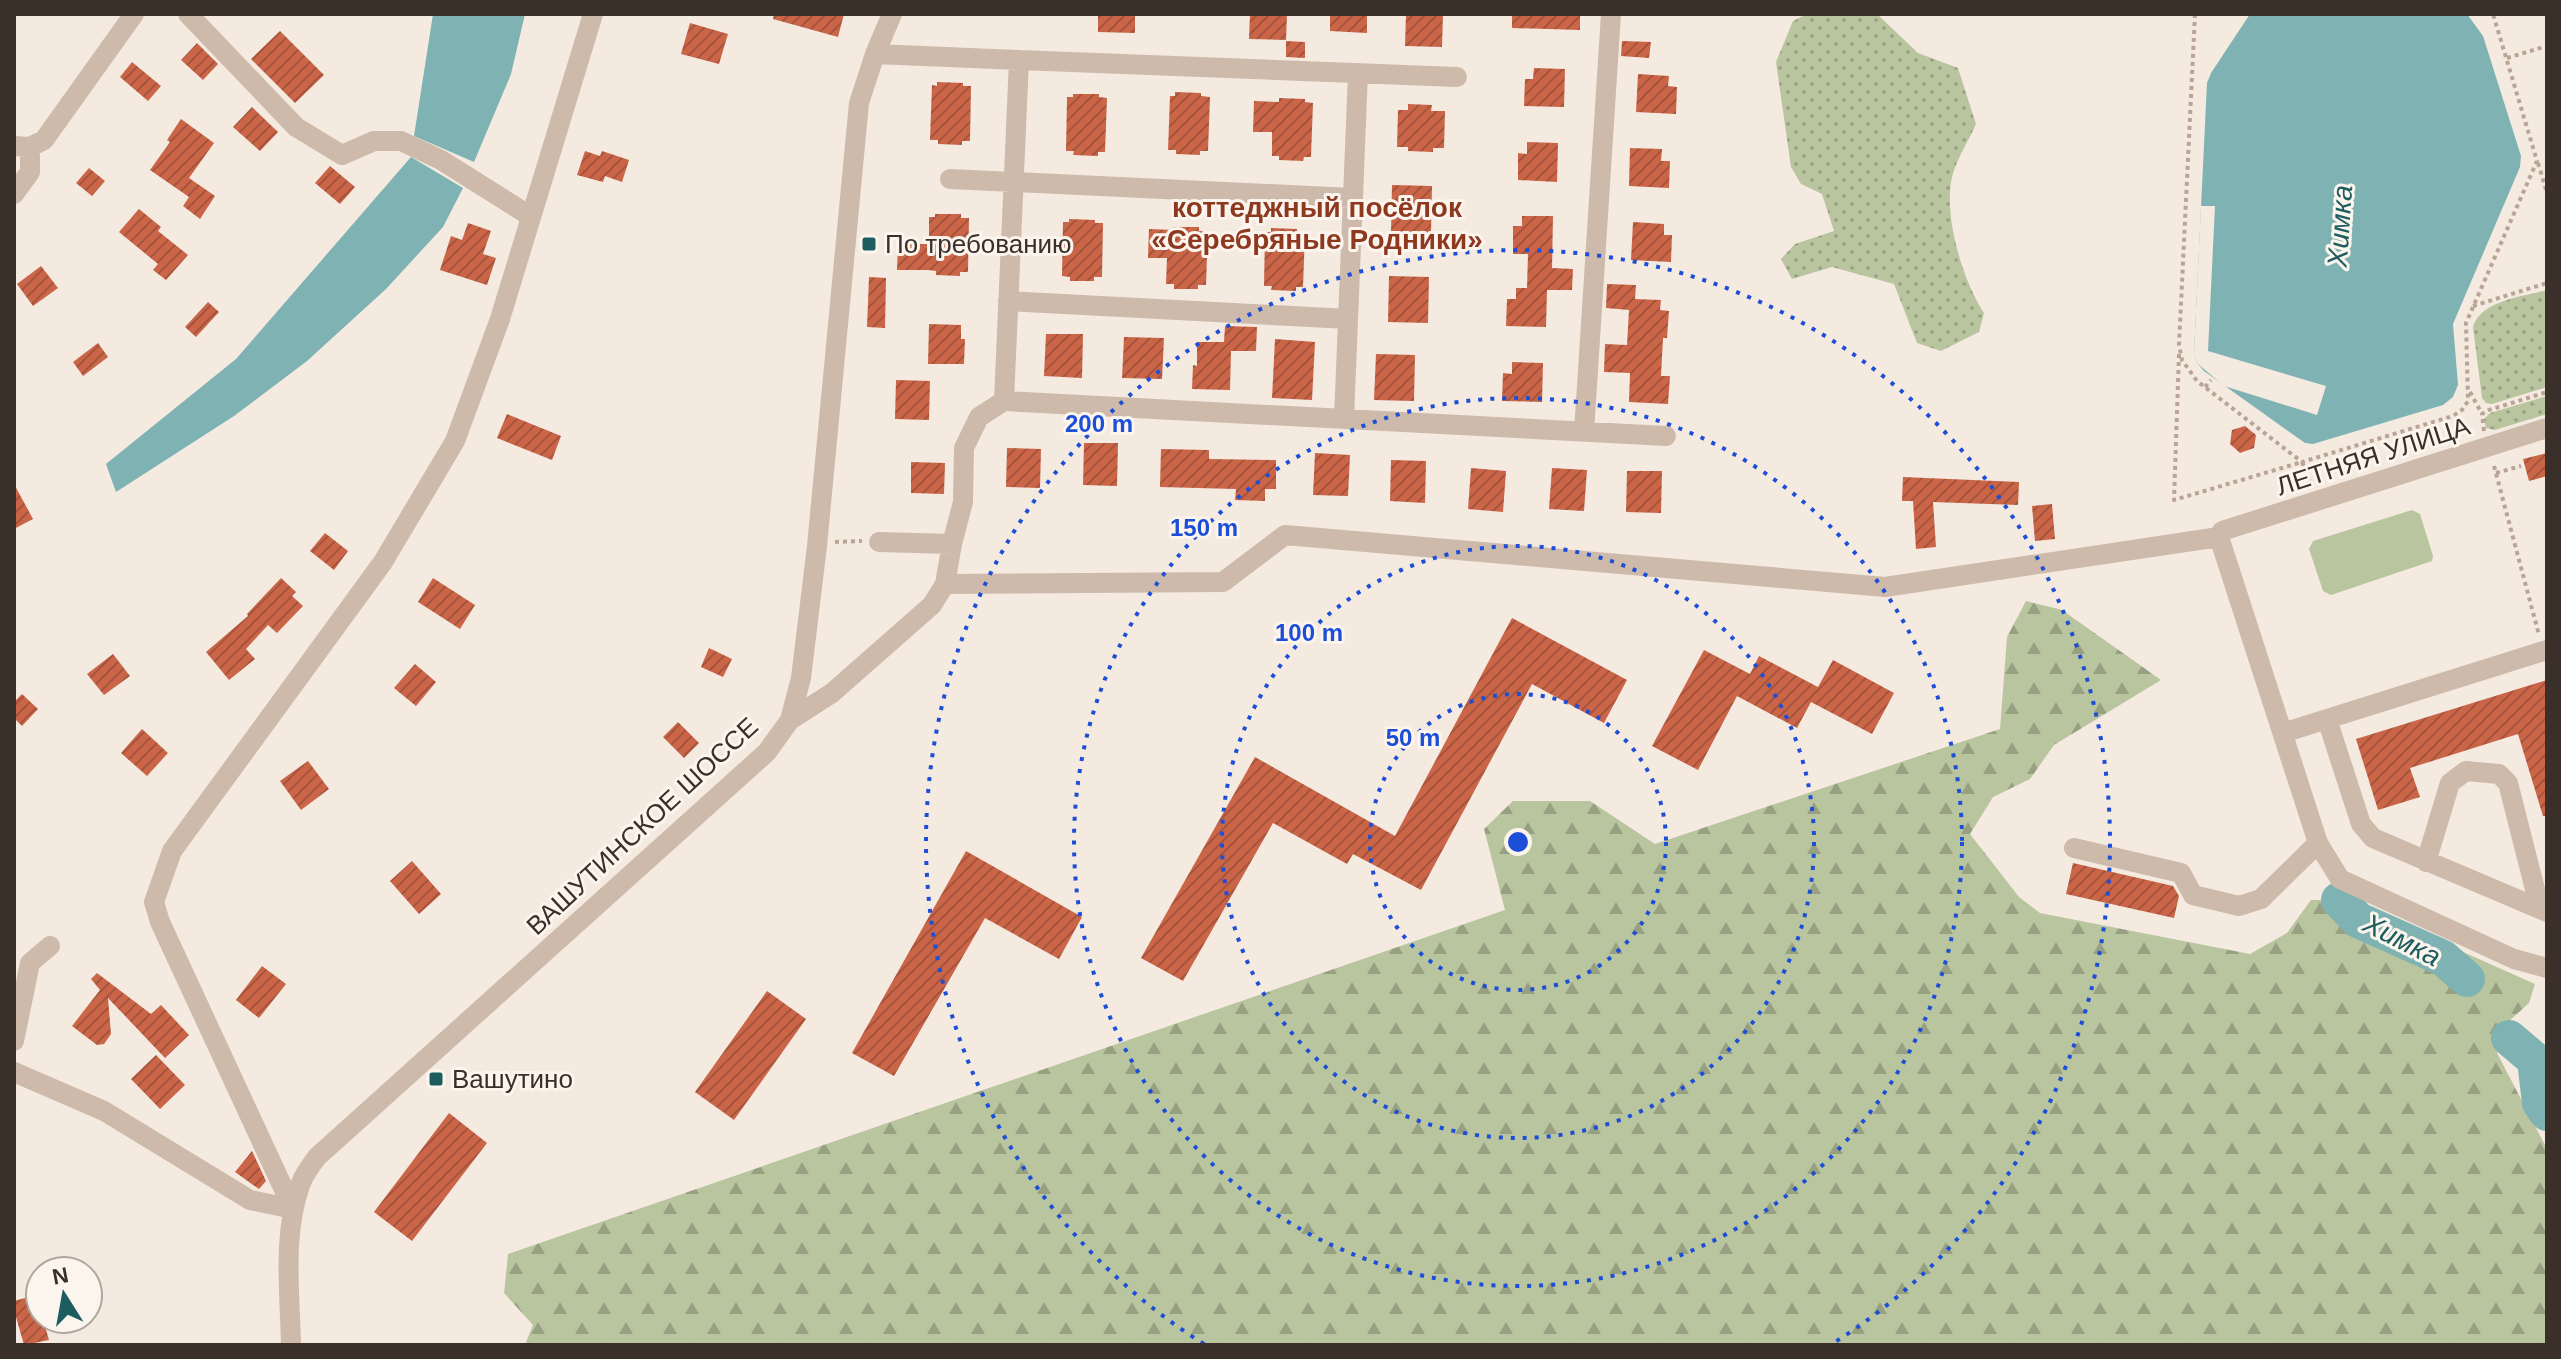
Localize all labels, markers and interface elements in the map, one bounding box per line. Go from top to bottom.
water label: Химка [2322,184,2358,269]
district label: коттеджный посёлок «Серебряные Родники» [1151,192,1483,255]
place label: По требованию [885,229,1072,259]
marker: По требованию [860,235,878,253]
text: 200 m [1065,410,1133,437]
street label: ЛЕТНЯЯ УЛИЦА [2272,410,2474,501]
text: 150 m [1170,514,1238,541]
text: 100 m [1275,619,1343,646]
street label: ВАШУТИНСКОЕ ШОССЕ [520,711,764,941]
text: 50 m [1386,724,1440,751]
centre of rings [1504,828,1532,856]
water label: Химка [2357,907,2446,972]
place label: Вашутино [452,1064,573,1094]
marker: Вашутино [427,1070,445,1088]
north arrow [24,1255,104,1335]
text: N [50,1262,70,1290]

